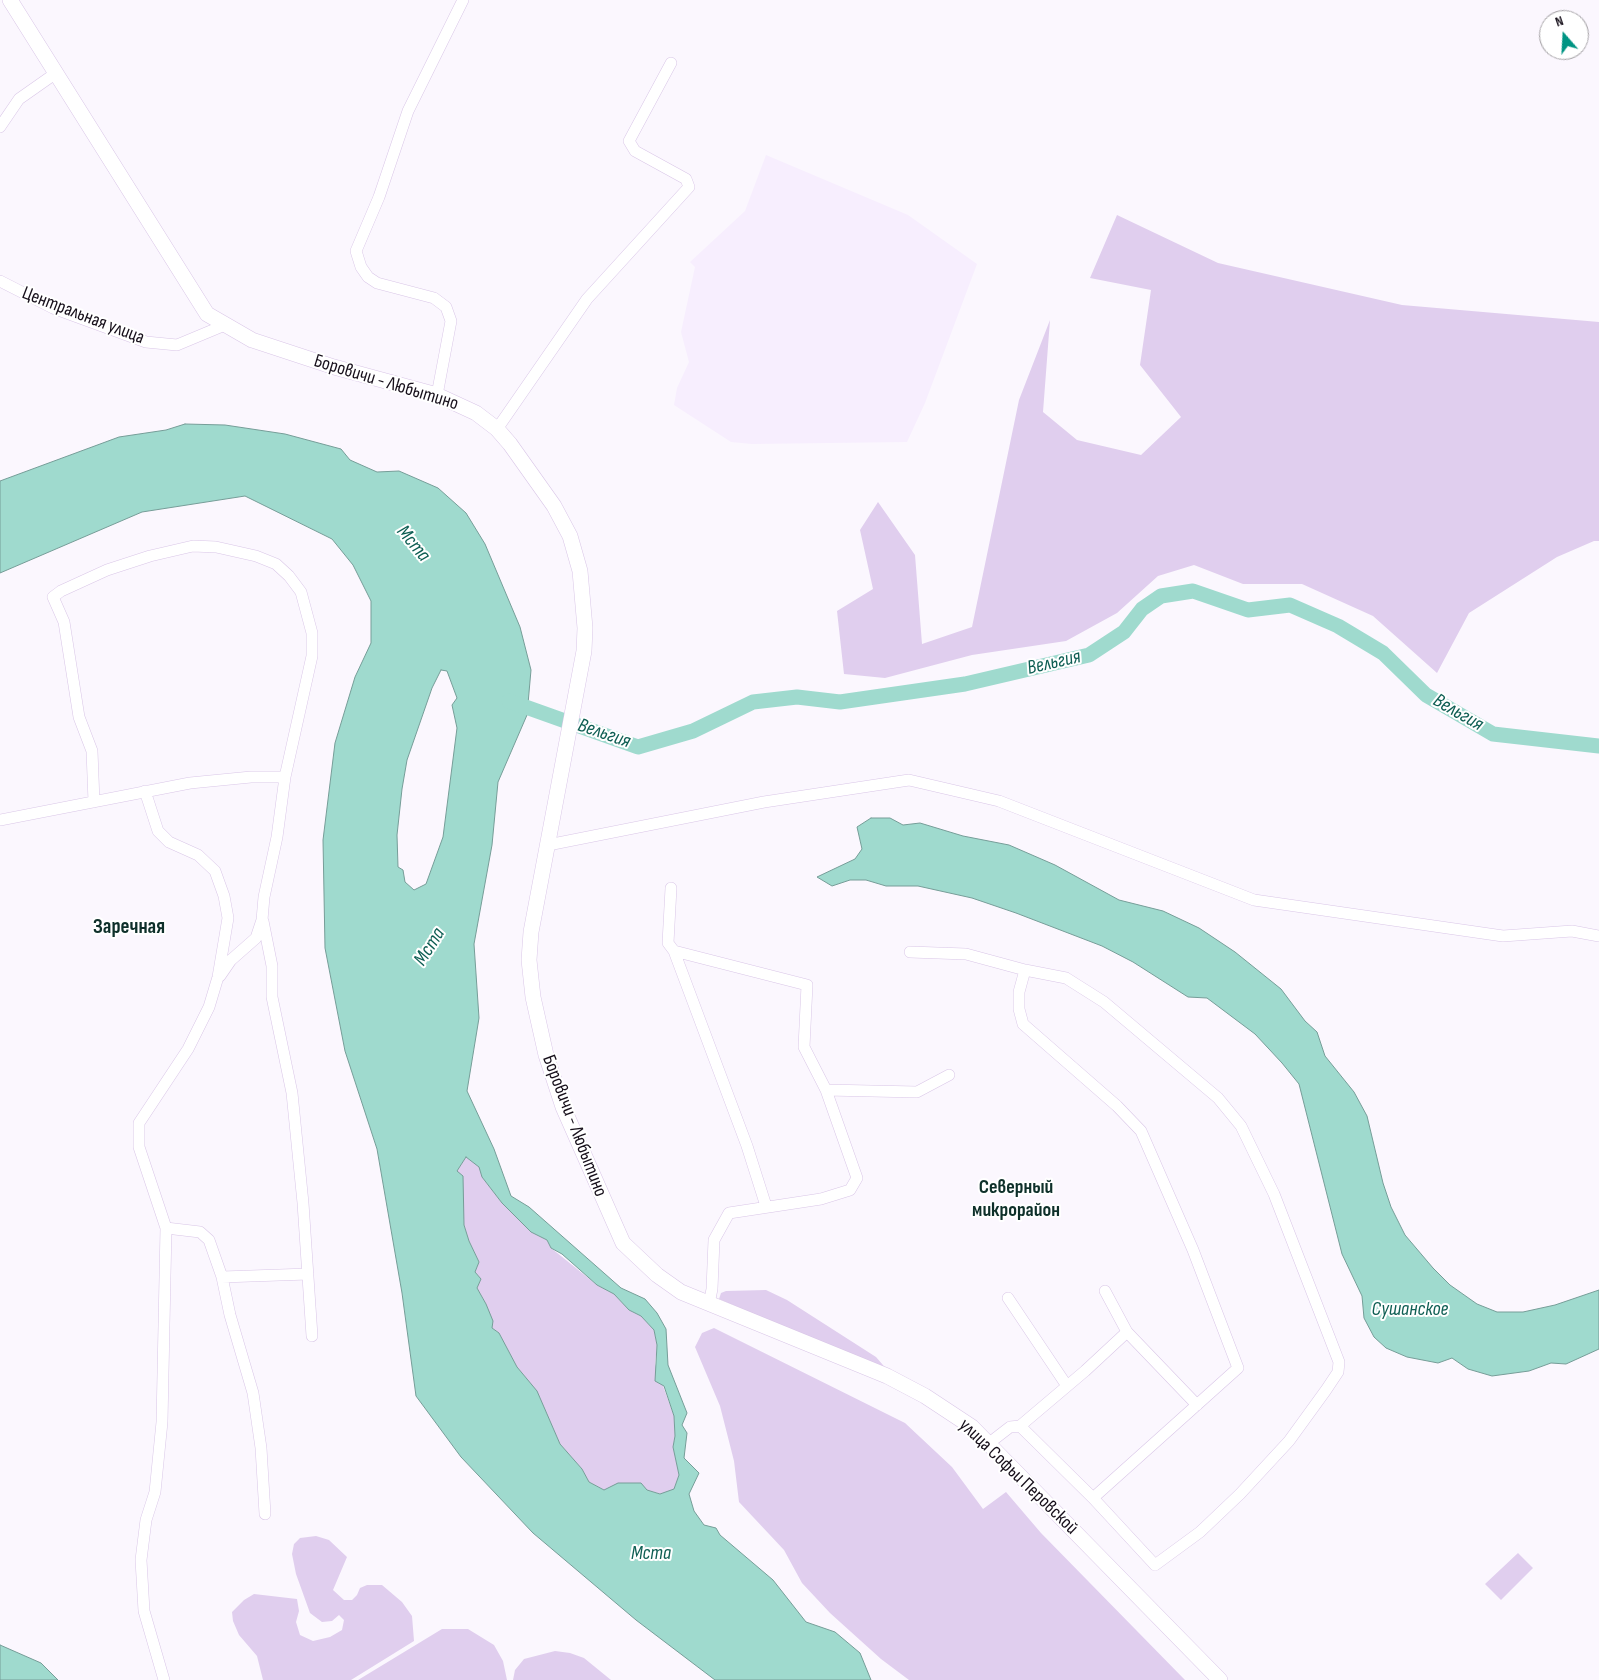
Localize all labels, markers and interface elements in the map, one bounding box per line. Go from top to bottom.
north arrow [1539,10,1589,60]
text: N [1553,12,1566,31]
street label: Центральная улица [19,282,147,350]
street label: Боровичи - Любытино [311,350,461,416]
water label: Мста [391,521,435,567]
water label: Вельгия [1025,645,1083,681]
water label: Вельгия [1429,689,1487,737]
water label: Вельгия [574,714,634,754]
district label: Заречная [93,915,165,941]
water label: Мста [409,924,451,970]
street label: Боровичи - Любытино [536,1052,612,1200]
district label: Северный микрорайон [972,1176,1060,1223]
water label: Сушанское [1372,1298,1448,1322]
street label: улица Софьи Перовской [954,1414,1082,1540]
water label: Мста [631,1542,671,1566]

